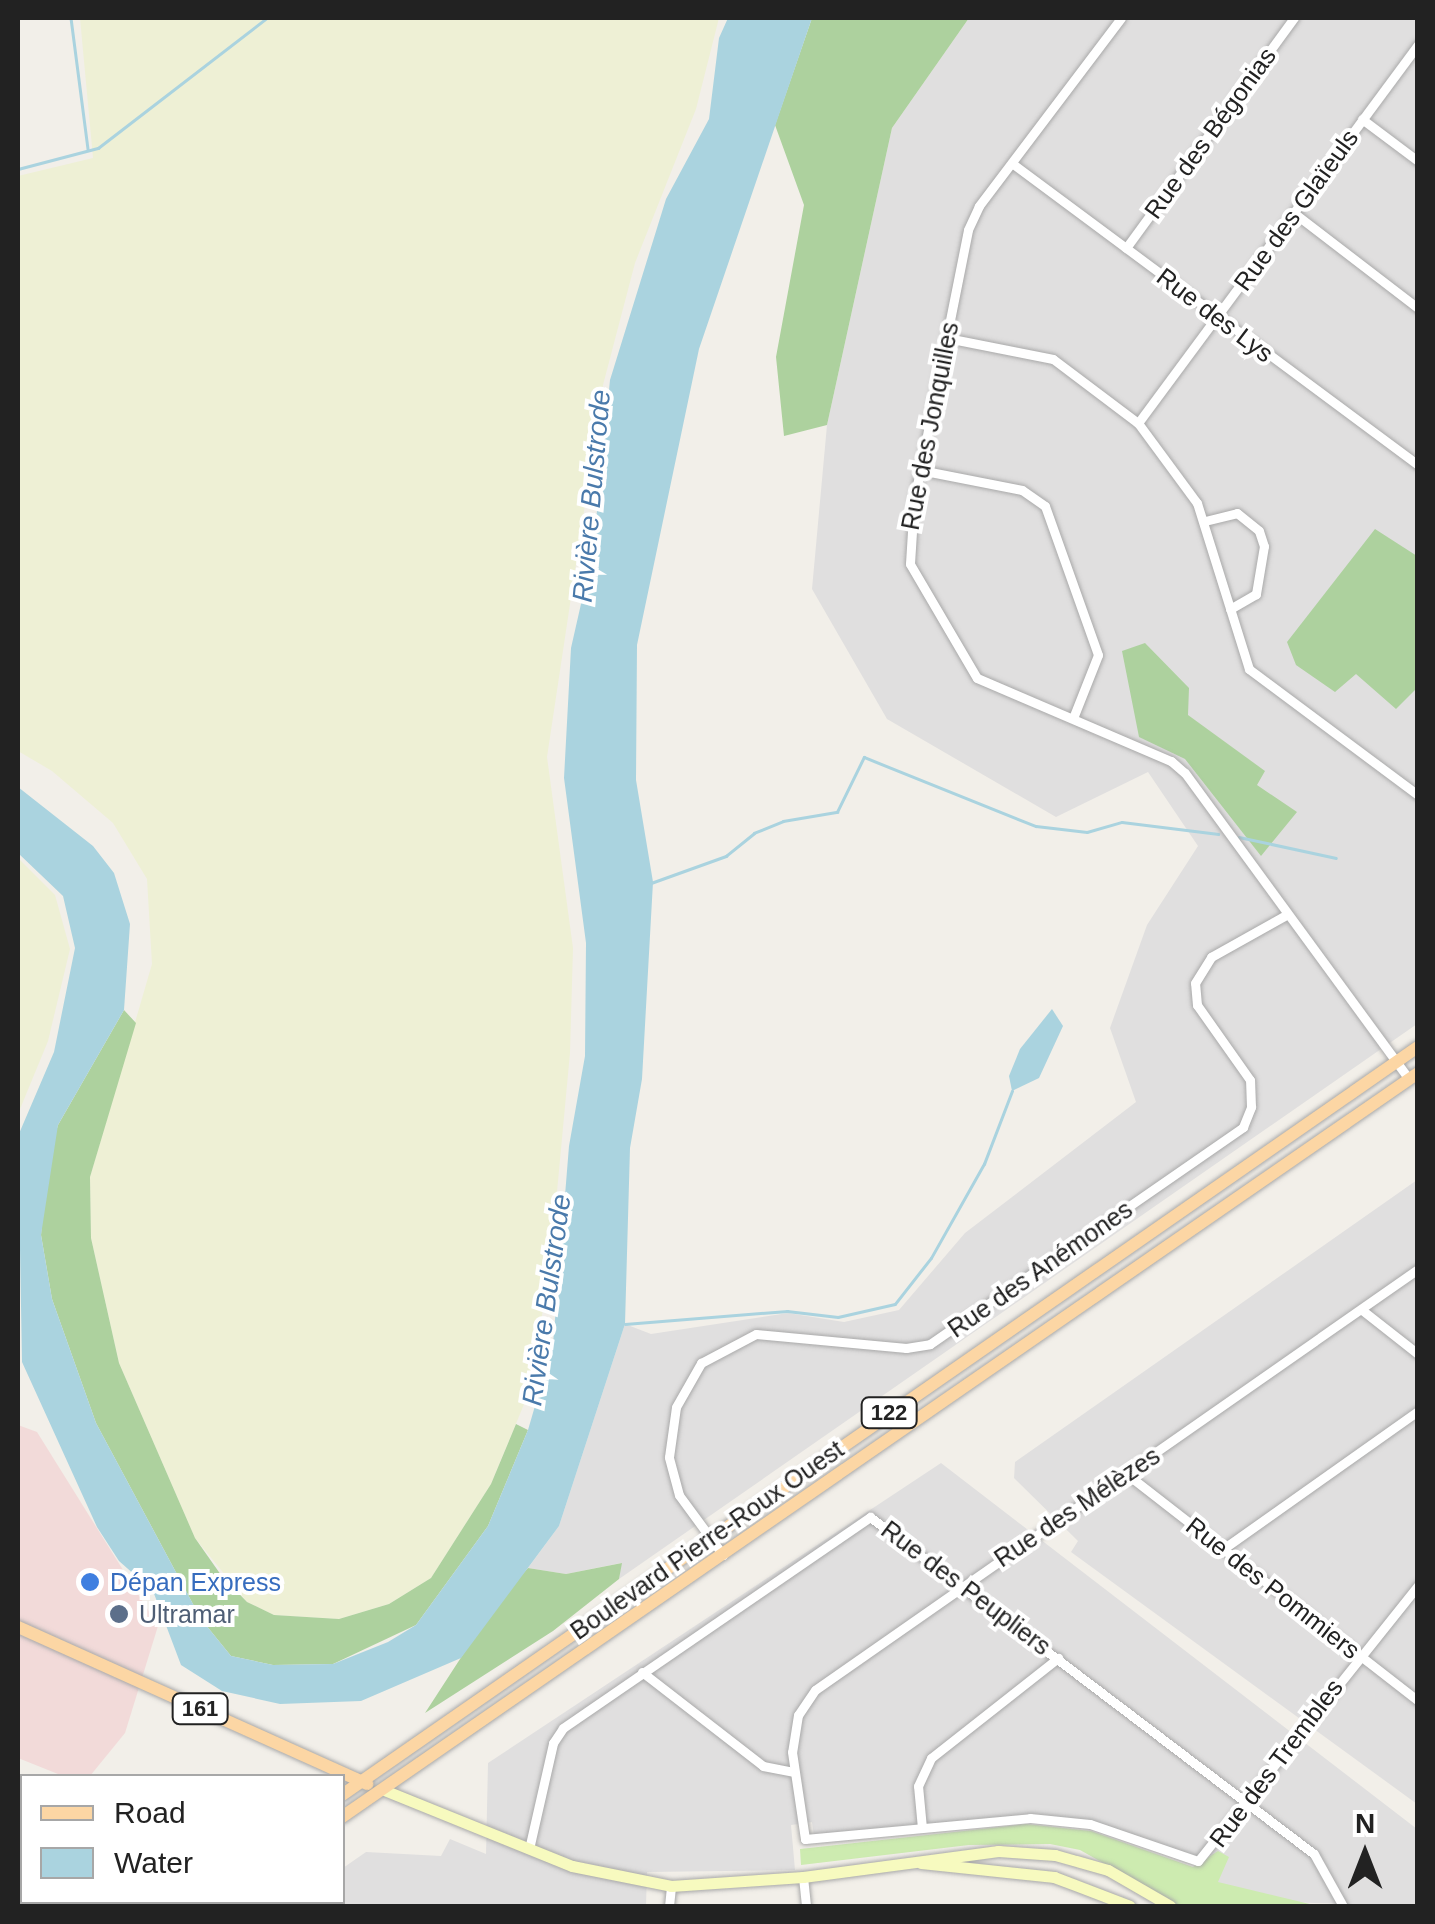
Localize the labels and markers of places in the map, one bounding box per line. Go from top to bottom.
place label: Dépan Express [110,1567,281,1597]
marker: Dépan Express [79,1571,101,1593]
place label: Ultramar [139,1599,235,1629]
marker: Ultramar [108,1603,130,1625]

